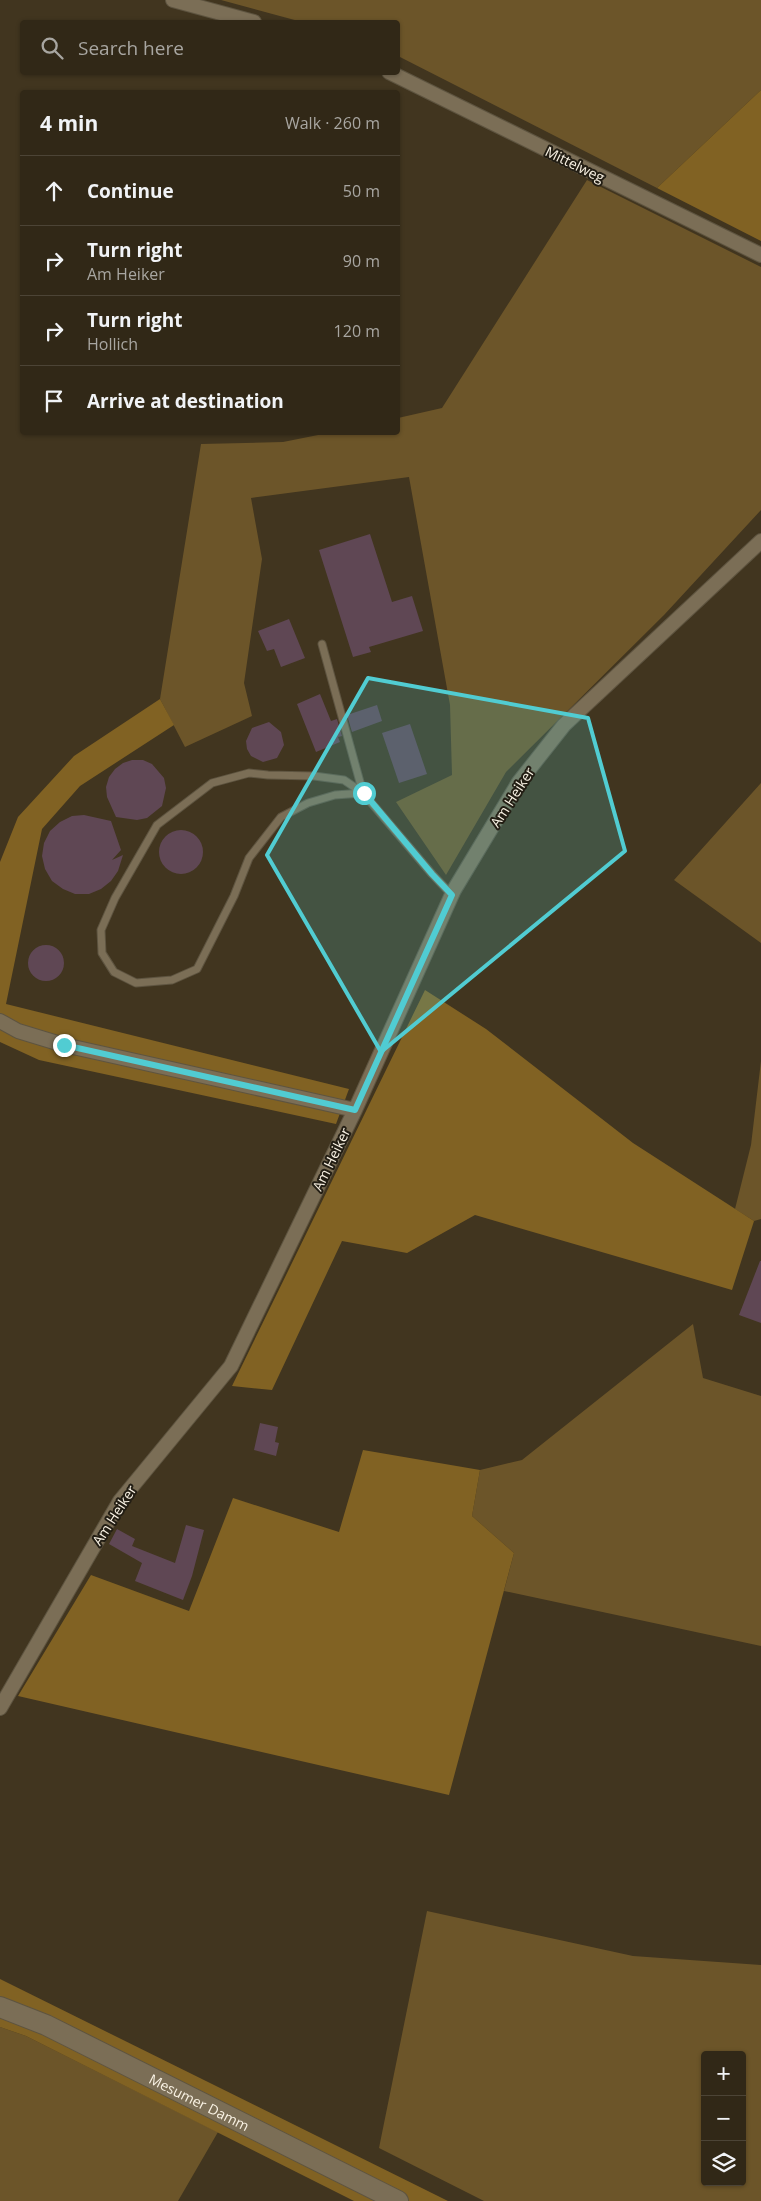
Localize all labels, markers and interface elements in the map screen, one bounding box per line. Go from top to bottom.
search box [20,20,400,75]
icon: search [38,34,66,62]
text: Search here [78,35,184,61]
text: 4 min [40,109,98,137]
text: Walk · 260 m [285,112,380,134]
street label: Mittelweg [542,141,608,187]
icon: ahead [40,177,68,205]
text: Continue [87,178,174,204]
text: 50 m [343,180,380,202]
text: Turn right [87,237,182,263]
icon: right [40,247,68,275]
text: 90 m [343,250,380,272]
text: Am Heiker [87,263,165,285]
text: Turn right [87,307,182,333]
icon: right [40,317,68,345]
text: 120 m [334,320,380,342]
text: Hollich [87,333,138,355]
icon: arrive [40,387,68,415]
text: Arrive at destination [87,388,284,414]
street label: Am Heiker [485,763,539,831]
route start [353,782,376,805]
route end [53,1034,76,1057]
street label: Am Heiker [308,1124,355,1194]
street label: Am Heiker [87,1481,141,1549]
map controls [701,2051,746,2186]
button: + [701,2051,746,2096]
street label: Mesumer Damm [146,2069,253,2135]
button: − [701,2096,746,2141]
button: layers [701,2141,746,2186]

